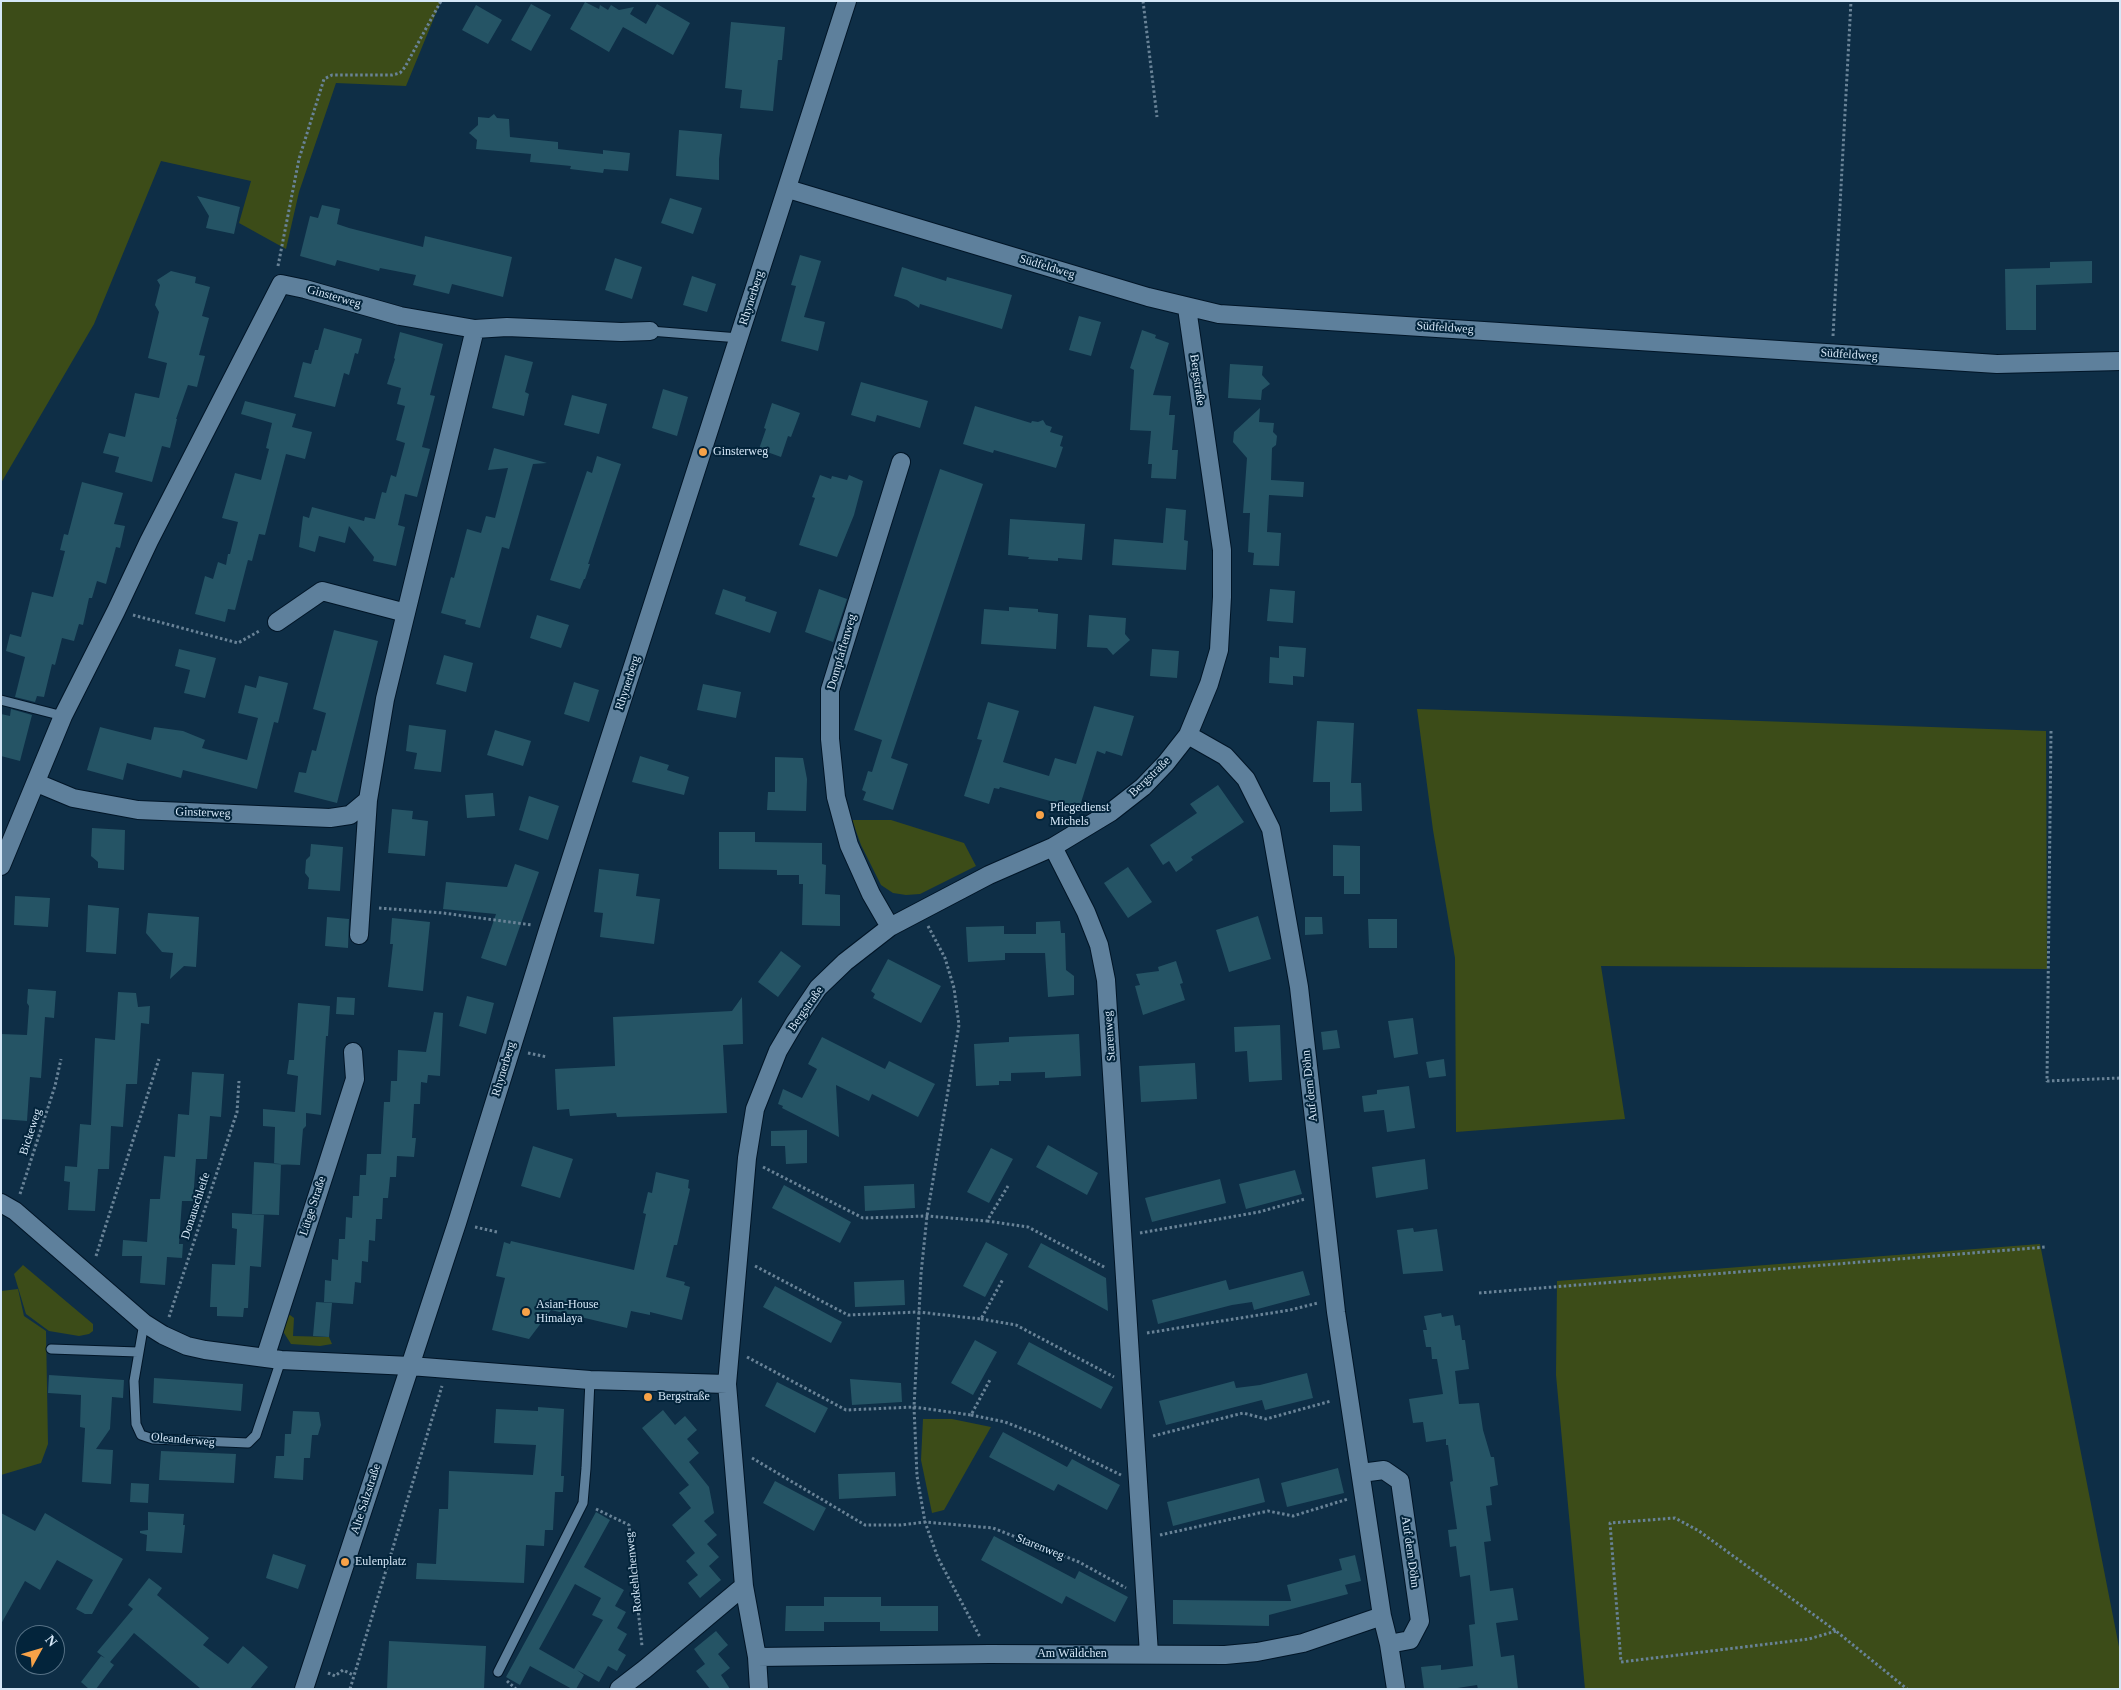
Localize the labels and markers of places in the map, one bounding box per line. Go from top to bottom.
place label: Ginsterweg [713,445,768,459]
marker: Ginsterweg [697,446,709,458]
place label: Pflegedienst Michels [1050,801,1109,829]
marker: Pflegedienst Michels [1034,809,1046,821]
place label: Asian-House Himalaya [536,1298,599,1326]
marker: Asian-House Himalaya [520,1306,532,1318]
place label: Bergstraße [658,1390,710,1404]
marker: Bergstraße [642,1391,654,1403]
place label: Eulenplatz [355,1555,406,1569]
marker: Eulenplatz [339,1556,351,1568]

